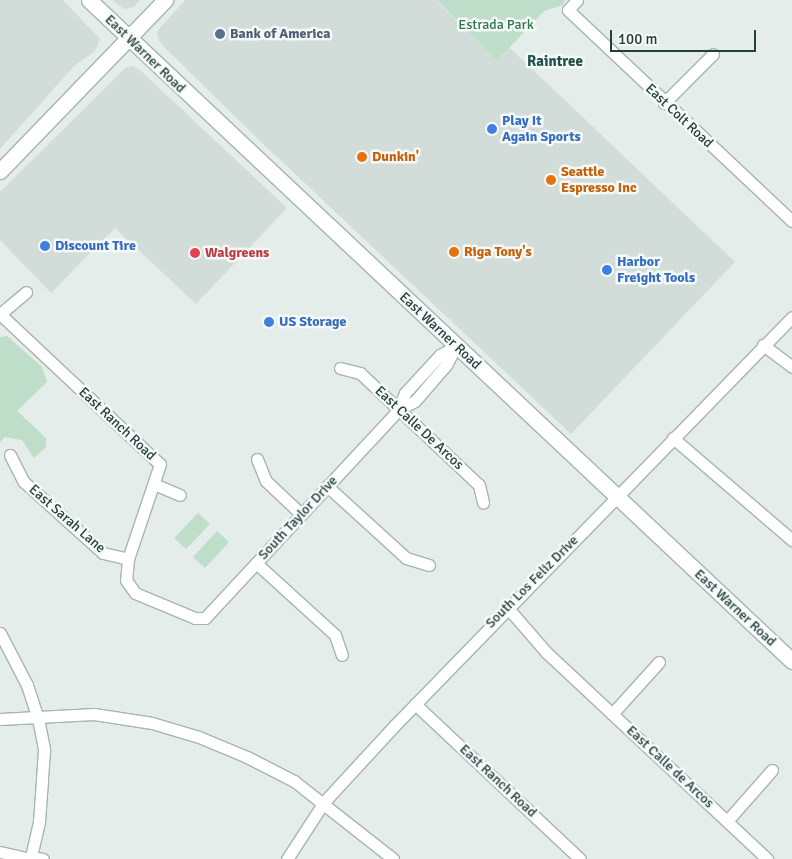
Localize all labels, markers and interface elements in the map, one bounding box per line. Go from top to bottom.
street label: East Warner Road [101,11,189,97]
park label: Estrada Park [458,17,534,33]
scale bar [612,20,758,52]
place label: Bank of America [230,26,330,42]
marker: Bank of America [214,28,226,40]
text: 100 m [618,30,658,48]
district label: Raintree [527,53,583,71]
street label: East Colt Road [642,80,716,152]
place label: Play It Again Sports [502,113,581,146]
marker: Play It Again Sports [486,123,498,135]
place label: Dunkin' [372,149,419,165]
marker: Dunkin' [356,151,368,163]
place label: Seattle Espresso Inc [561,164,637,196]
marker: Seattle Espresso Inc [545,174,557,186]
place label: Discount Tire [55,238,136,254]
marker: Discount Tire [39,240,51,252]
place label: Riga Tony's [464,244,532,260]
place label: Walgreens [205,245,269,261]
marker: Riga Tony's [448,246,460,258]
marker: Walgreens [189,247,201,259]
place label: Harbor Freight Tools [617,254,695,286]
marker: Harbor Freight Tools [601,264,613,276]
street label: East Warner Road [396,289,484,373]
place label: US Storage [279,314,347,330]
marker: US Storage [263,316,275,328]
street label: East Calle De Arcos [371,383,467,473]
street label: East Ranch Road [75,384,159,464]
street label: South Taylor Drive [255,473,341,563]
street label: East Sarah Lane [25,481,109,557]
street label: South Los Feliz Drive [482,532,582,632]
street label: East Warner Road [691,566,779,650]
street label: East Calle de Arcos [623,722,717,812]
street label: East Ranch Road [456,741,540,821]

